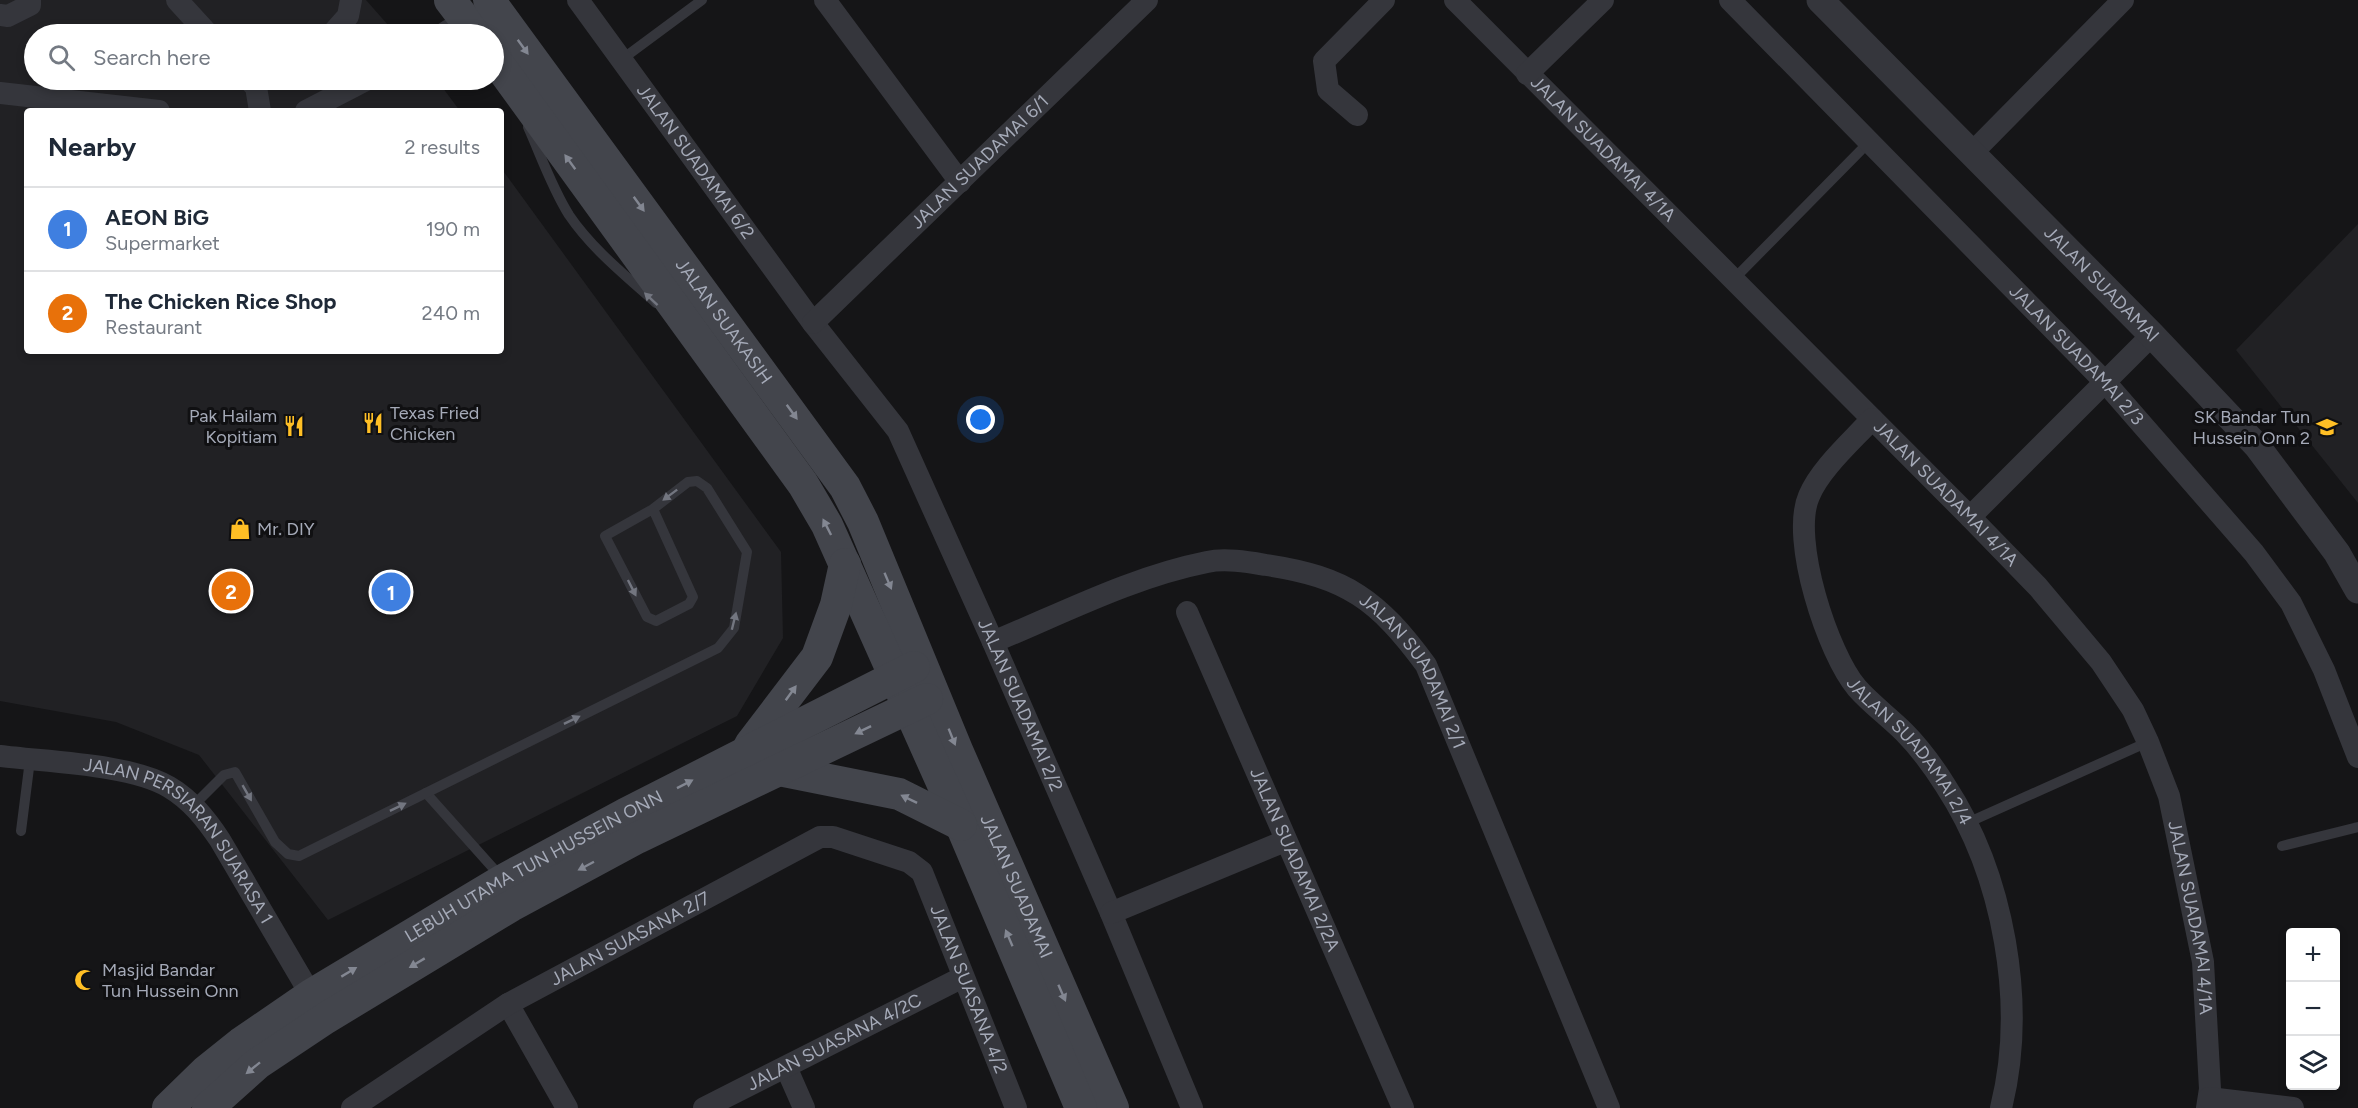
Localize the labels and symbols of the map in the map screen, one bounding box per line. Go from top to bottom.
one-way arrow [517,40,529,55]
street label: JALAN SUADAMAI 4/1A [1526,71,1680,226]
street label: JALAN SUADAMAI 6/2 [632,80,759,243]
street label: JALAN SUADAMAI 6/1 [906,90,1053,233]
one-way arrow [564,155,576,171]
one-way arrow [633,196,645,212]
street label: JALAN SUADAMAI [2039,222,2164,347]
street label: JALAN SUAKASIH [671,254,777,388]
street label: JALAN SUADAMAI 2/3 [2005,280,2148,430]
one-way arrow [644,292,658,306]
place label: Texas Fried Chicken [390,402,479,445]
place label: Pak Hailam Kopitiam [189,405,277,448]
one-way arrow [785,405,797,420]
your location [966,405,995,434]
place label: SK Bandar Tun Hussein Onn 2 [2193,406,2310,449]
restaurant icon: Texas Fried Chicken [361,411,385,435]
restaurant icon: Pak Hailam Kopitiam [282,414,306,438]
school or university icon: SK Bandar Tun Hussein Onn 2 [2315,415,2339,439]
street label: JALAN SUADAMAI 4/1A [1869,416,2023,571]
one-way arrow [663,489,678,501]
shop icon: Mr. DIY [228,517,252,541]
place label: Mr. DIY [257,518,315,540]
one-way arrow [823,519,832,536]
pin: 2 [212,568,250,614]
pin: 1 [372,570,410,614]
one-way arrow [883,572,893,590]
one-way arrow [627,580,637,597]
street label: JALAN SUADAMAI 2/1 [1355,588,1470,752]
one-way arrow [730,612,740,630]
street label: JALAN SUADAMAI 2/2 [973,615,1068,795]
street label: JALAN SUADAMAI 2/4 [1842,673,1977,829]
one-way arrow [785,685,797,700]
one-way arrow [564,715,581,725]
one-way arrow [855,725,872,734]
one-way arrow [947,728,957,746]
street label: JALAN PERSIARAN SUARASA 1 [82,754,278,928]
street label: JALAN SUADAMAI 2/2A [1245,764,1344,955]
one-way arrow [676,779,693,789]
one-way arrow [242,785,252,802]
street label: LEBUH UTAMA TUN HUSSEIN ONN [401,786,666,947]
one-way arrow [900,795,917,804]
one-way arrow [389,802,406,812]
street label: JALAN SUADAMAI [976,811,1057,962]
street label: JALAN SUADAMAI 4/1A [2163,819,2217,1015]
one-way arrow [577,861,594,871]
street label: JALAN SUASANA 2/7 [546,887,714,990]
street label: JALAN SUASANA 4/2 [925,902,1012,1077]
one-way arrow [1004,929,1013,947]
one-way arrow [409,958,425,969]
place label: Masjid Bandar Tun Hussein Onn [102,959,239,1002]
one-way arrow [341,967,357,978]
mosque icon: Masjid Bandar Tun Hussein Onn [73,968,97,992]
one-way arrow [1057,985,1067,1003]
street label: JALAN SUASANA 4/2C [743,989,925,1095]
one-way arrow [245,1062,260,1074]

